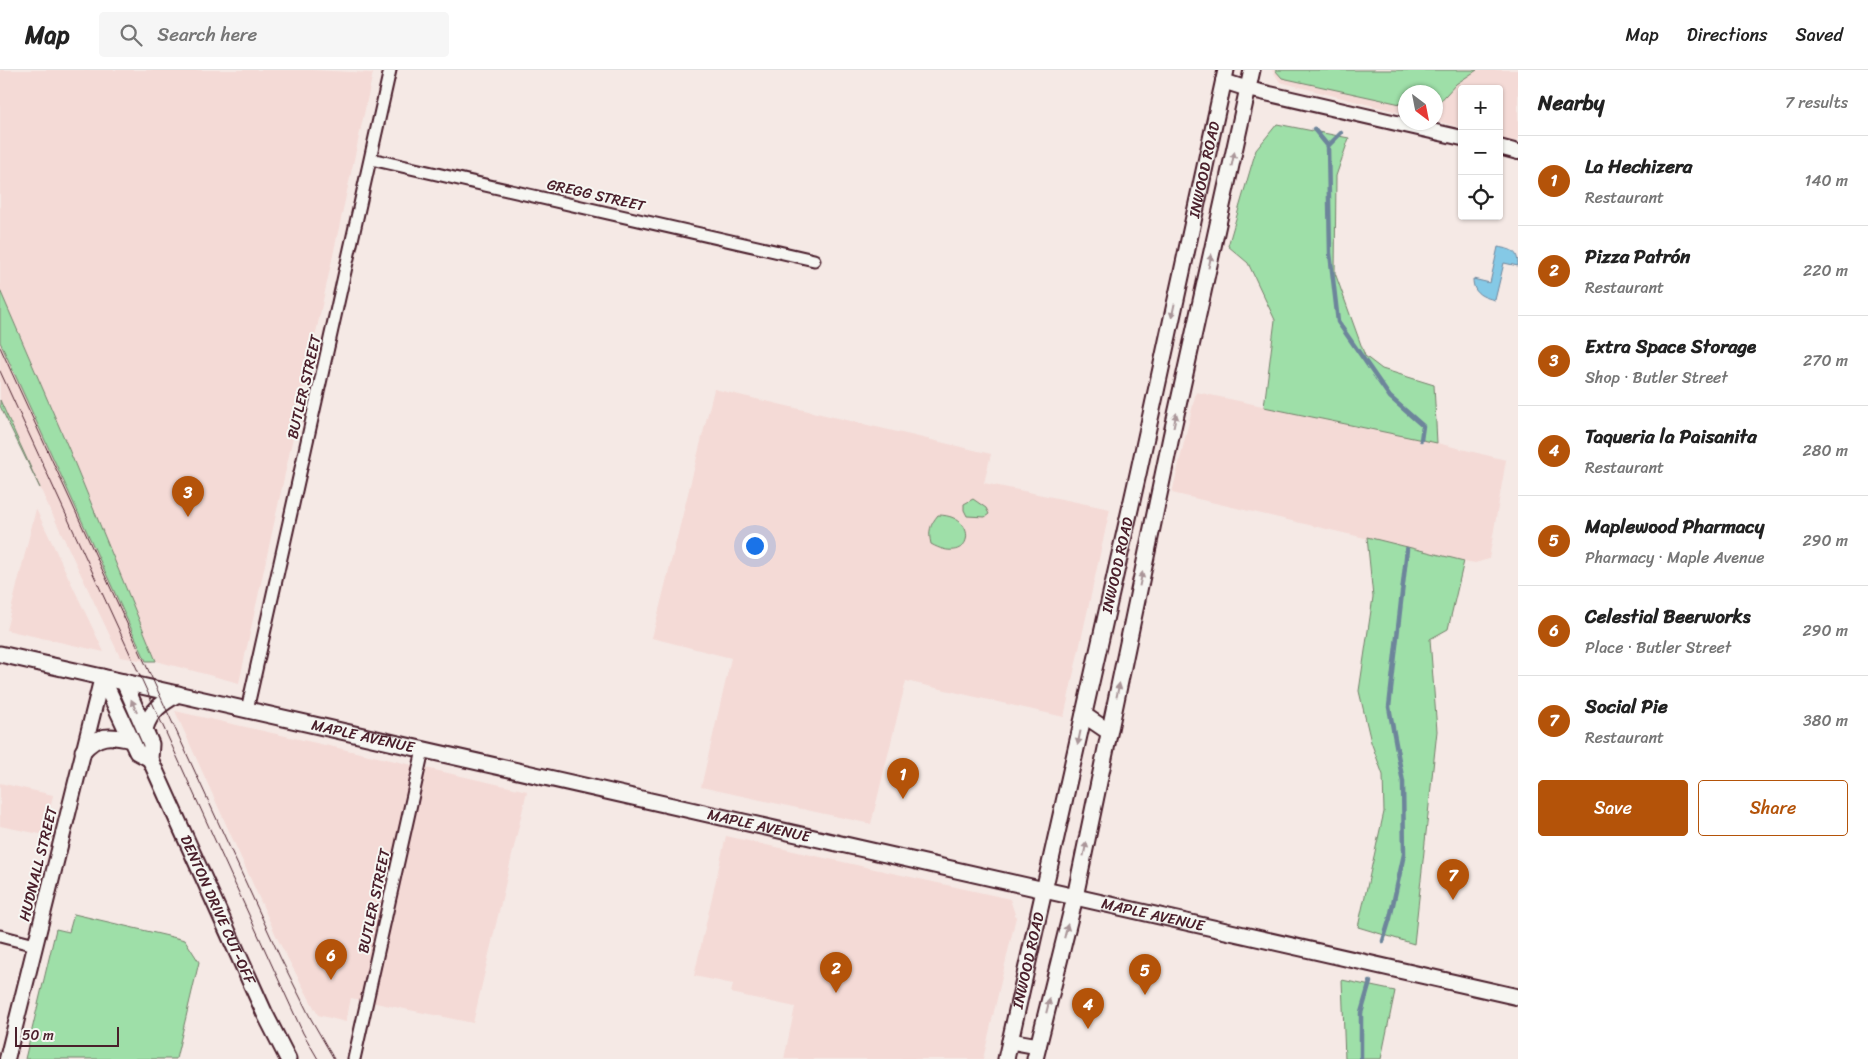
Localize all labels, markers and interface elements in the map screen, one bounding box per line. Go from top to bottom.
search box [99,12,449,57]
text: Map [25,14,69,56]
text: Search here [157,18,257,51]
text: Map [1626,19,1659,51]
text: Directions [1687,19,1768,51]
text: Saved [1796,19,1843,51]
icon: search [117,21,145,49]
text: Nearby [1538,84,1604,122]
north arrow [1398,85,1443,130]
map controls [1458,85,1503,220]
button: + [1458,85,1503,130]
text: 7 results [1785,88,1848,117]
street label: INWOOD ROAD [1181,119,1227,221]
button: − [1458,130,1503,175]
one-way arrow [1229,150,1237,166]
text: La Hechizera [1585,150,1692,183]
text: 1 [1551,166,1557,195]
text: 140 m [1805,166,1848,195]
street label: GREGG STREET [544,171,649,219]
button: locate [1458,175,1503,220]
text: Restaurant [1585,183,1664,212]
text: Pizza Patrón [1585,240,1690,273]
one-way arrow [1206,254,1214,269]
text: 2 [1549,256,1559,285]
text: 220 m [1803,256,1848,285]
text: Restaurant [1585,273,1664,302]
one-way arrow [1169,304,1177,319]
text: Extra Space Storage [1585,330,1756,363]
street label: BUTLER STREET [279,331,329,442]
text: 3 [1550,346,1558,375]
text: 270 m [1803,346,1848,375]
text: Shop · Butler Street [1585,363,1728,392]
one-way arrow [1171,413,1179,428]
text: Taqueria la Paisanita [1585,420,1757,453]
text: 4 [1549,436,1559,465]
text: 280 m [1803,436,1848,465]
text: Restaurant [1585,453,1664,482]
pin: 3 [172,476,204,517]
text: Maplewood Pharmacy [1585,510,1765,543]
street label: INWOOD ROAD [1094,515,1141,617]
text: 5 [1549,526,1559,555]
text: 290 m [1802,526,1848,555]
your location [742,533,768,559]
text: Pharmacy · Maple Avenue [1585,543,1764,572]
one-way arrow [1137,571,1145,587]
text: Celestial Beerworks [1585,600,1751,633]
text: 6 [1549,616,1559,645]
text: 290 m [1802,616,1848,645]
text: Place · Butler Street [1585,633,1731,662]
one-way arrow [1114,682,1122,697]
text: Social Pie [1585,690,1668,723]
one-way arrow [130,699,138,713]
text: 7 [1549,706,1559,735]
text: 380 m [1803,706,1848,735]
street label: MAPLE AVENUE [309,712,418,761]
text: Restaurant [1585,723,1664,752]
one-way arrow [1075,730,1083,745]
pin: 1 [887,758,919,799]
button: Save [1538,780,1688,836]
button: Share [1698,780,1848,836]
street label: MAPLE AVENUE [705,801,814,850]
street label: HUDNALL STREET [11,803,65,924]
street label: DENTON DRIVE CUT-OFF [173,831,264,990]
one-way arrow [1081,841,1089,857]
street label: BUTLER STREET [350,845,398,956]
pin: 7 [1437,859,1469,900]
street label: MAPLE AVENUE [1099,890,1209,939]
street label: INWOOD ROAD [1005,910,1052,1012]
one-way arrow [1062,924,1070,939]
pin: 6 [315,939,347,980]
pin: 2 [820,952,852,993]
pin: 5 [1129,954,1161,995]
pin: 4 [1072,988,1104,1029]
one-way arrow [1044,998,1052,1013]
text: 50 m [22,1023,54,1048]
scale bar [15,1024,119,1047]

